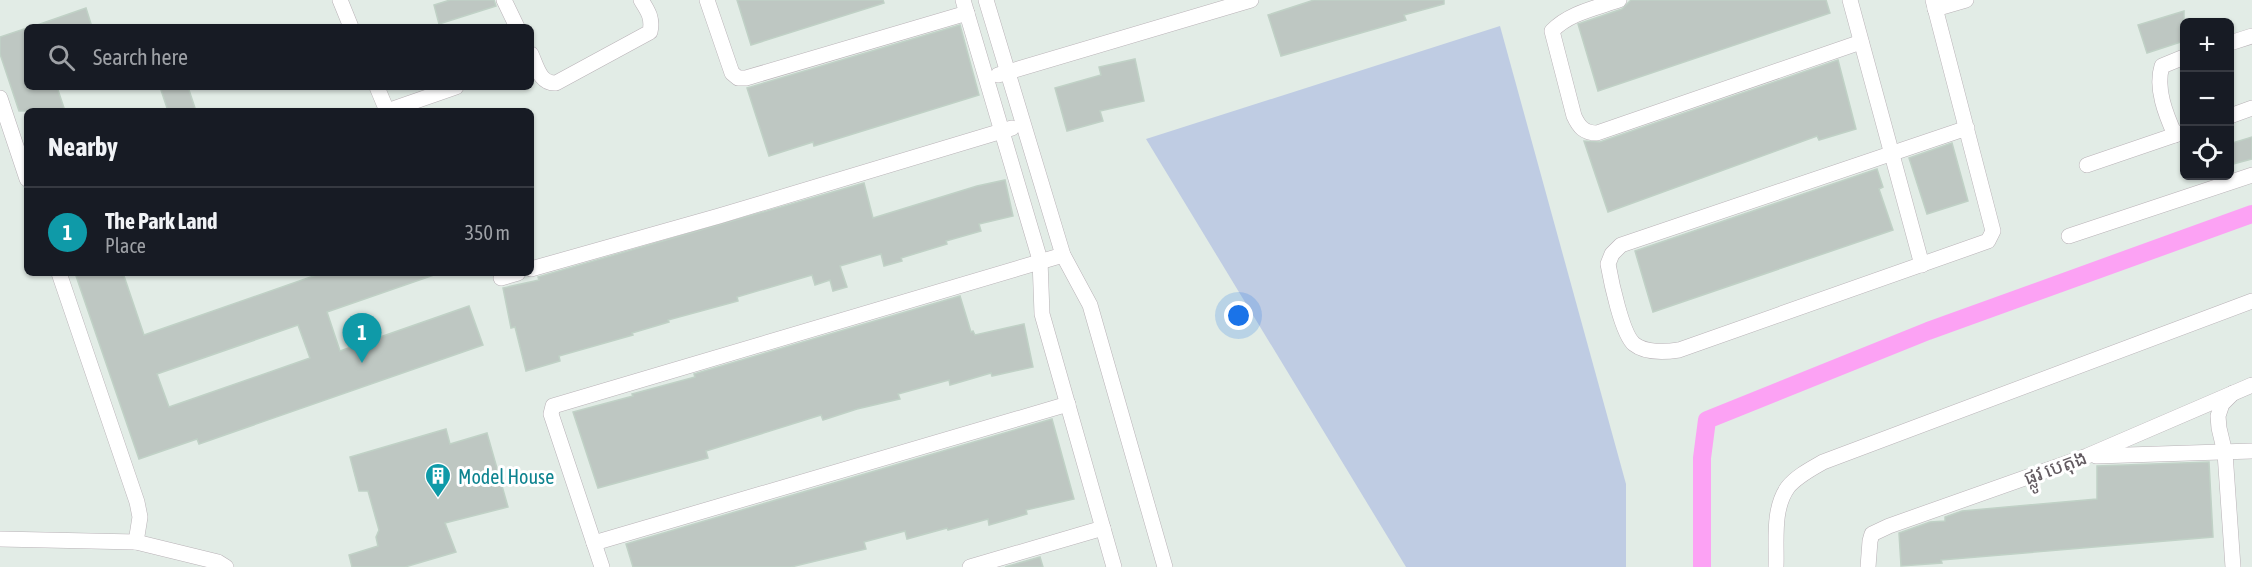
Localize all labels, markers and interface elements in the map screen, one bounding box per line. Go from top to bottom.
map controls [2180,18,2234,180]
button: + [2180,18,2234,72]
search box [24,24,534,90]
icon: search [45,41,78,74]
text: Search here [93,44,188,70]
button: − [2180,72,2234,126]
button: locate [2180,126,2234,180]
text: Nearby [48,132,118,162]
text: The Park Land [105,208,218,234]
text: 1 [63,221,72,244]
text: 350 m [465,221,510,244]
text: Place [105,234,146,257]
your location [1224,301,1253,330]
pin: 1 [342,314,382,363]
street label: ផ្លូវ បេតុង [2020,445,2093,497]
building icon: Model House [423,461,453,499]
place label: Model House [458,465,554,488]

